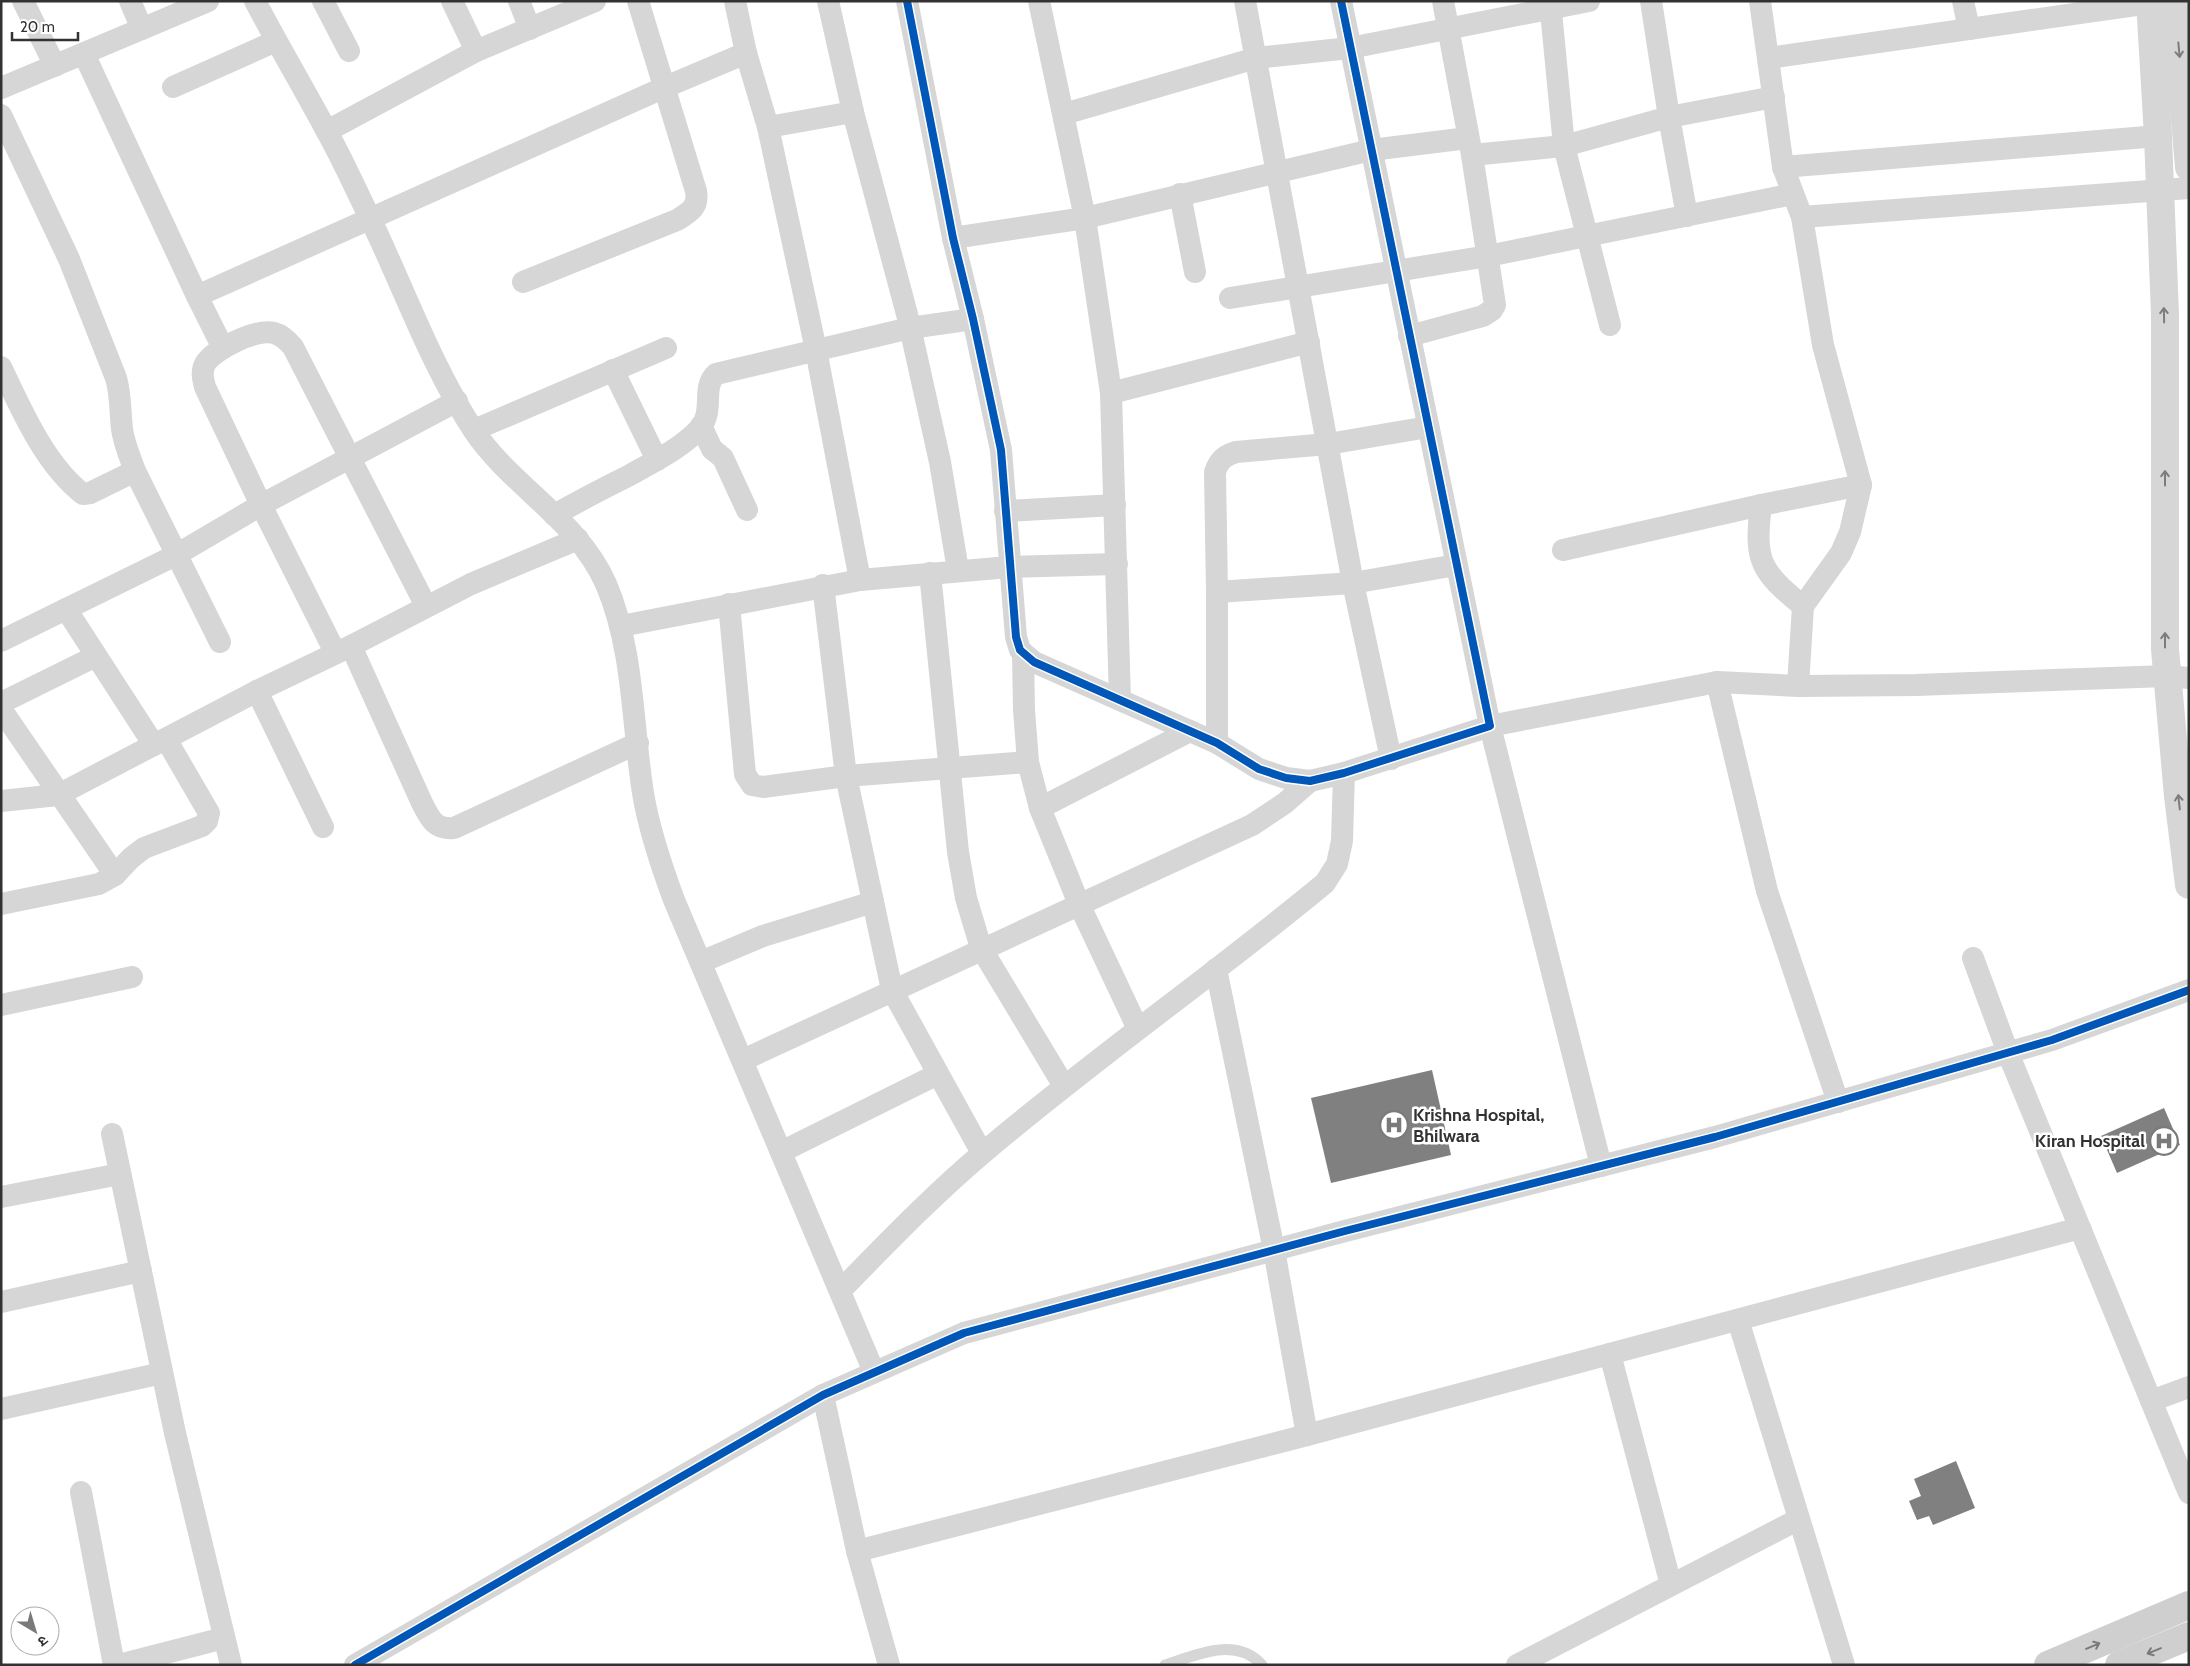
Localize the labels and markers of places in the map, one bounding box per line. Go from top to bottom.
place label: Krishna Hospital, Bhilwara [1413,1104,1544,1147]
hospital icon: Krishna Hospital, Bhilwara [1379,1110,1409,1140]
hospital icon: Kiran Hospital [2149,1126,2179,1156]
place label: Kiran Hospital [2035,1130,2145,1152]

